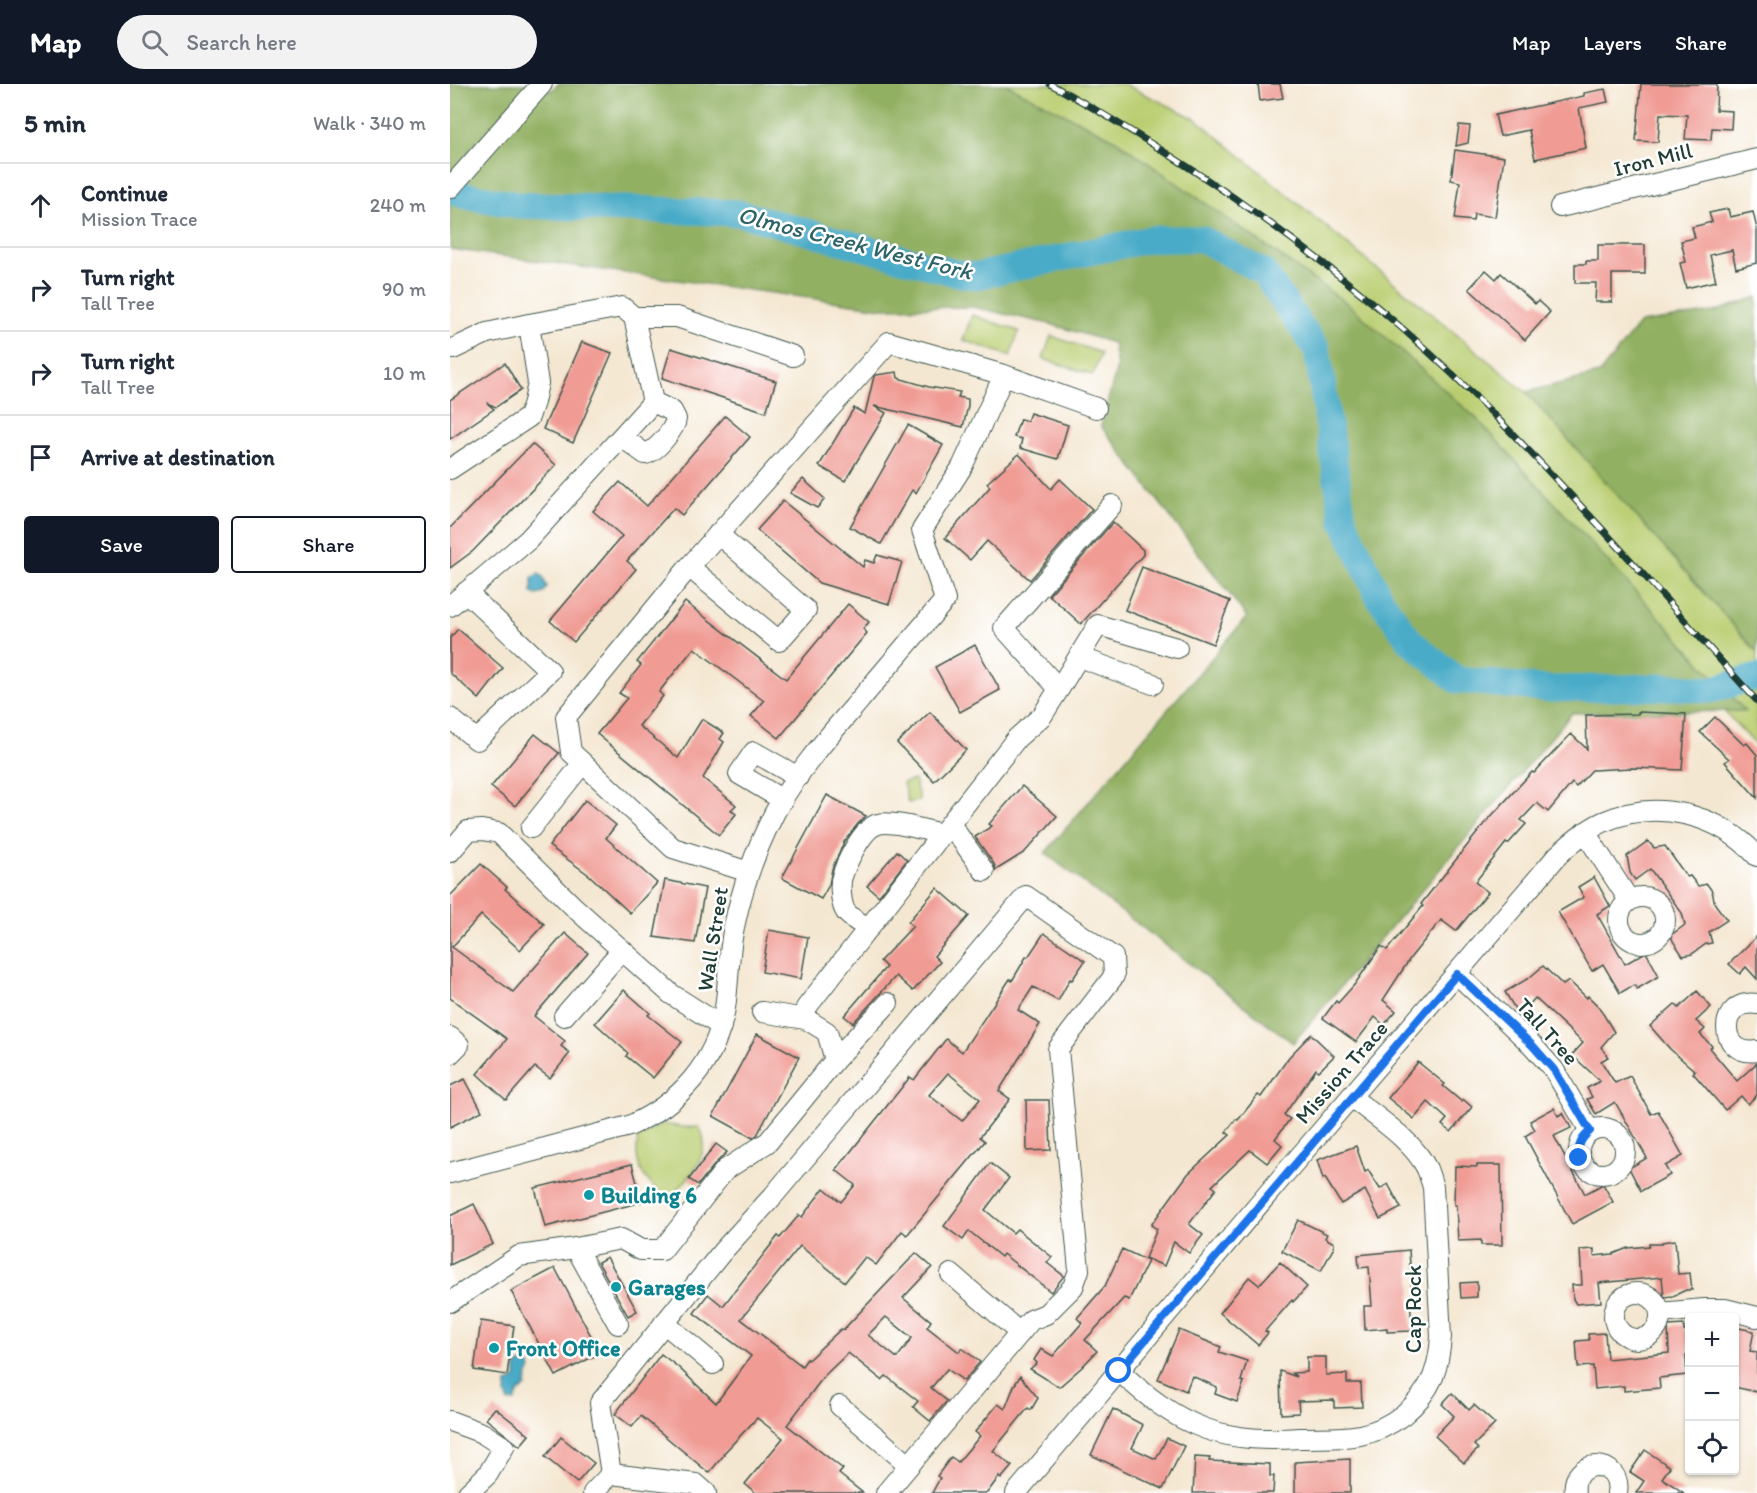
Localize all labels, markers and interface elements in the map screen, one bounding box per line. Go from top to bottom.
search box [117,15,537,69]
text: Map [30,25,81,59]
icon: search [138,26,171,59]
text: Search here [186,29,297,56]
text: Map [1512,30,1551,55]
text: Layers [1584,30,1642,55]
text: Share [1675,30,1727,55]
text: 5 min [24,107,86,139]
text: Walk · 340 m [313,111,426,135]
street label: Iron Mill [1611,137,1695,182]
text: Continue [81,180,168,207]
icon: ahead [24,189,57,222]
text: 240 m [370,193,426,217]
water label: Olmos Creek West Fork [735,199,977,286]
text: Mission Trace [81,207,198,231]
text: Turn right [81,264,175,291]
icon: right [24,273,57,306]
text: 90 m [382,277,426,301]
text: Tall Tree [81,291,155,315]
text: Turn right [81,348,175,375]
icon: right [24,357,57,390]
text: 10 m [383,361,426,385]
text: Tall Tree [81,375,155,399]
icon: arrive [24,441,57,474]
text: Arrive at destination [81,444,275,471]
button: Save [24,516,219,573]
button: Share [231,516,426,573]
street label: Wall Street [691,885,734,993]
street label: Tall Tree [1510,992,1585,1071]
street label: Mission Trace [1289,1015,1394,1130]
route end [1565,1144,1591,1170]
place label: Building 6 [601,1182,697,1209]
marker: Building 6 [582,1188,596,1202]
street label: Cap Rock [1400,1264,1427,1353]
place label: Garages [628,1274,706,1301]
marker: Garages [609,1280,623,1294]
map controls [1685,1313,1739,1475]
button: + [1685,1313,1739,1367]
place label: Front Office [506,1335,620,1362]
marker: Front Office [487,1341,501,1355]
route start [1105,1357,1131,1383]
button: − [1685,1367,1739,1421]
button: locate [1685,1421,1739,1475]

